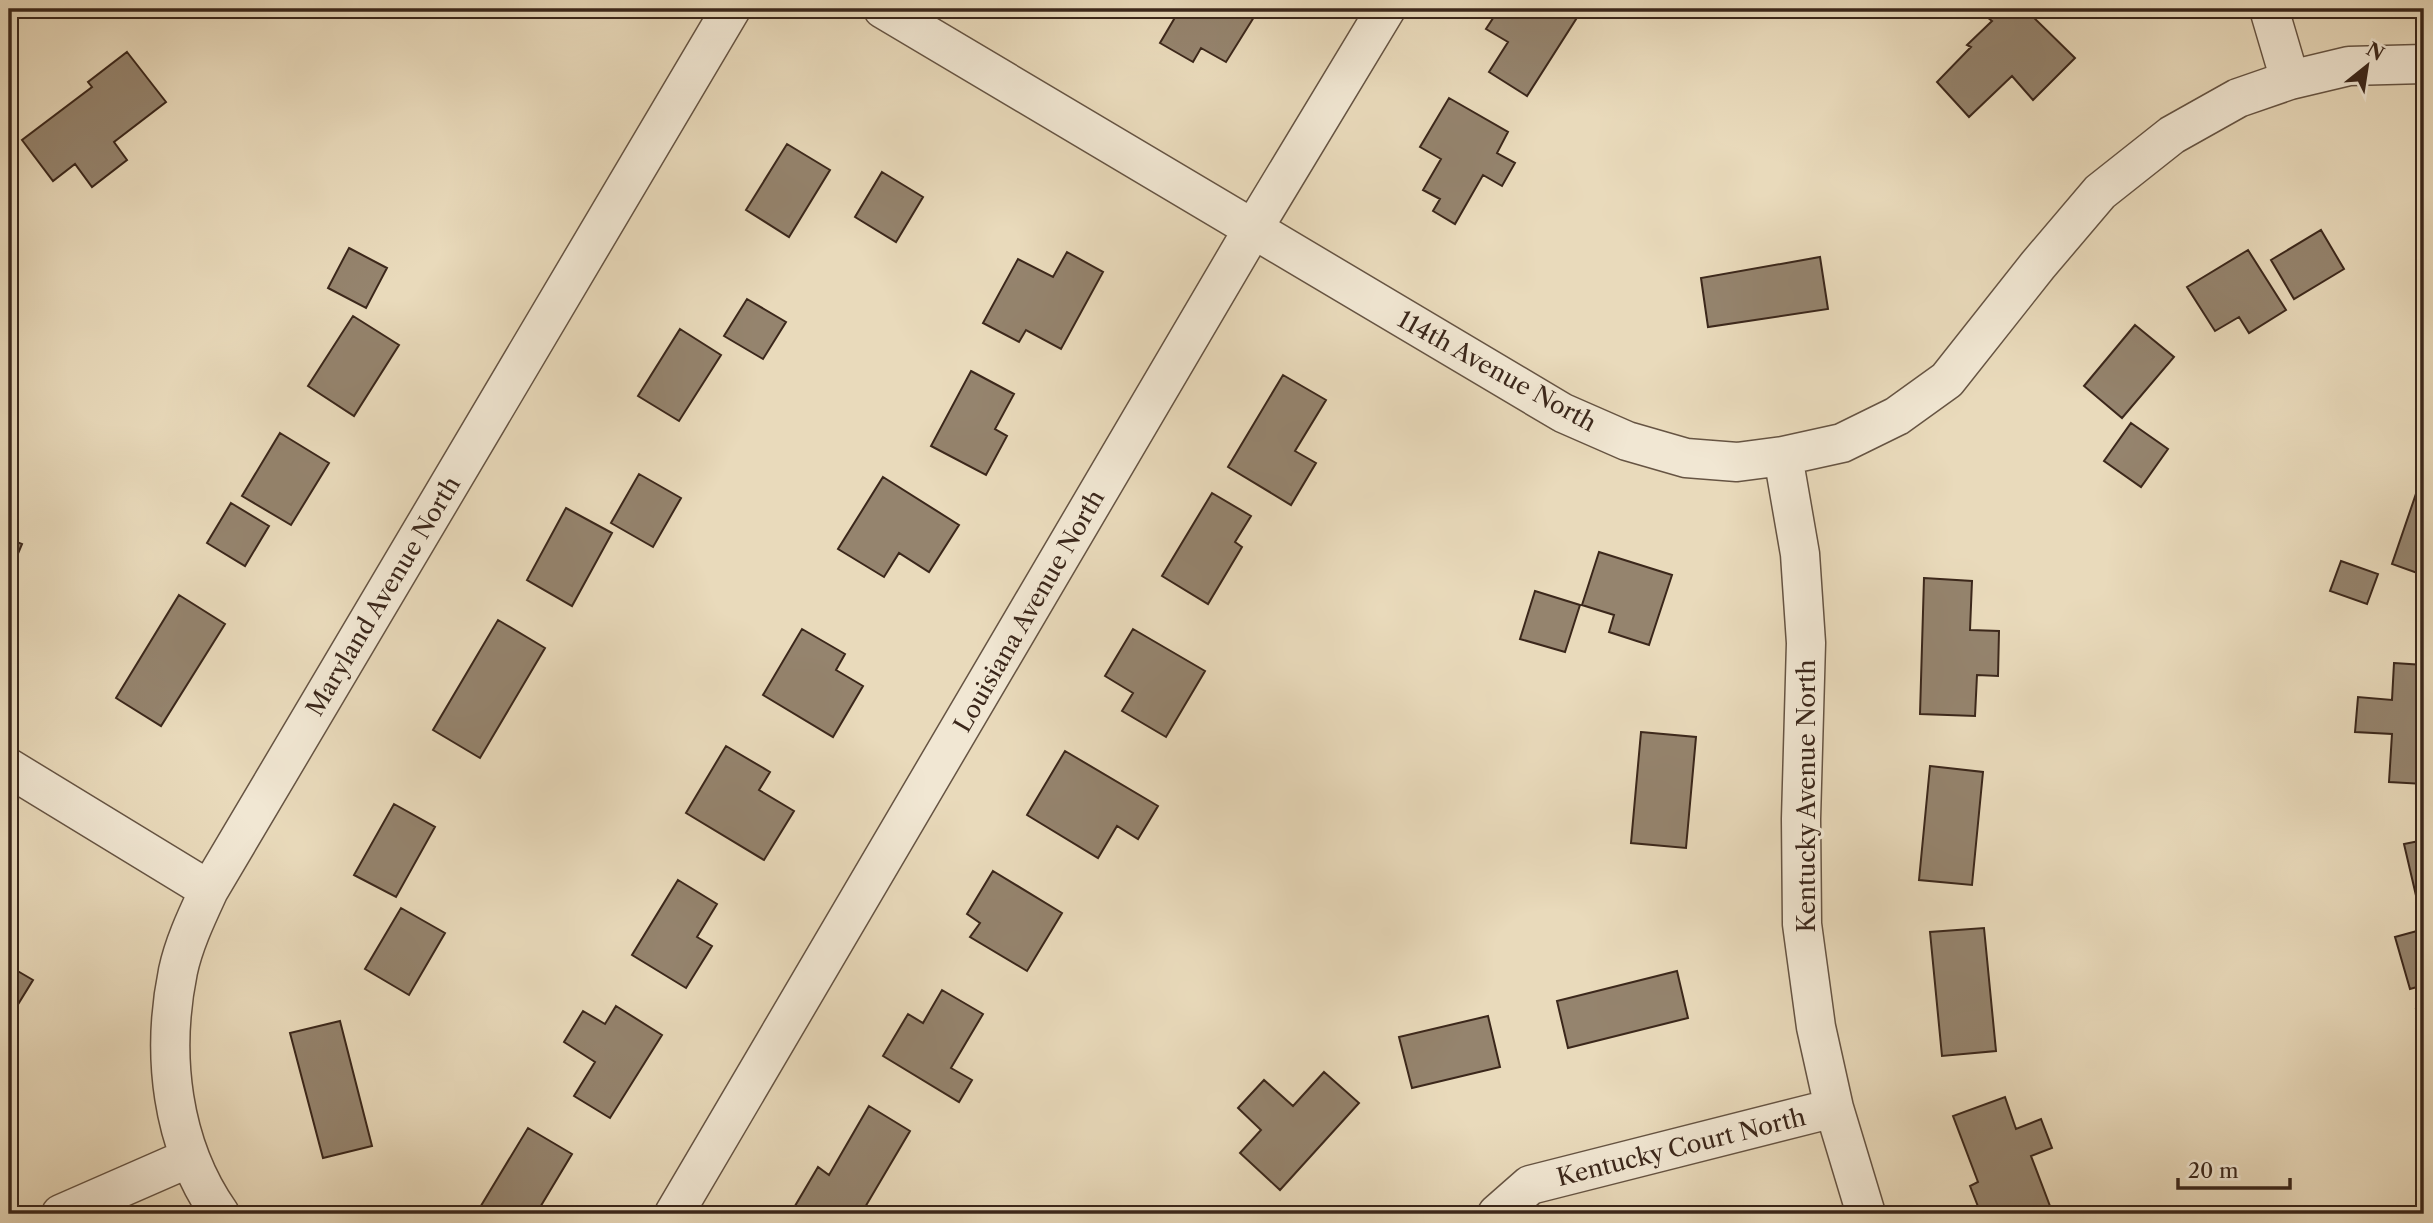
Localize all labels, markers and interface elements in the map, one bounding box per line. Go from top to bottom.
north arrow [2332,32,2402,102]
text: N [2362,38,2388,66]
street label: 114th Avenue North [1393,304,1601,438]
street label: Maryland Avenue North [300,471,466,721]
street label: Louisiana Avenue North [948,485,1110,737]
street label: Kentucky Avenue North [1792,659,1821,933]
street label: Kentucky Court North [1554,1102,1808,1192]
scale bar [2178,1146,2290,1190]
text: 20 m [2188,1158,2239,1183]

